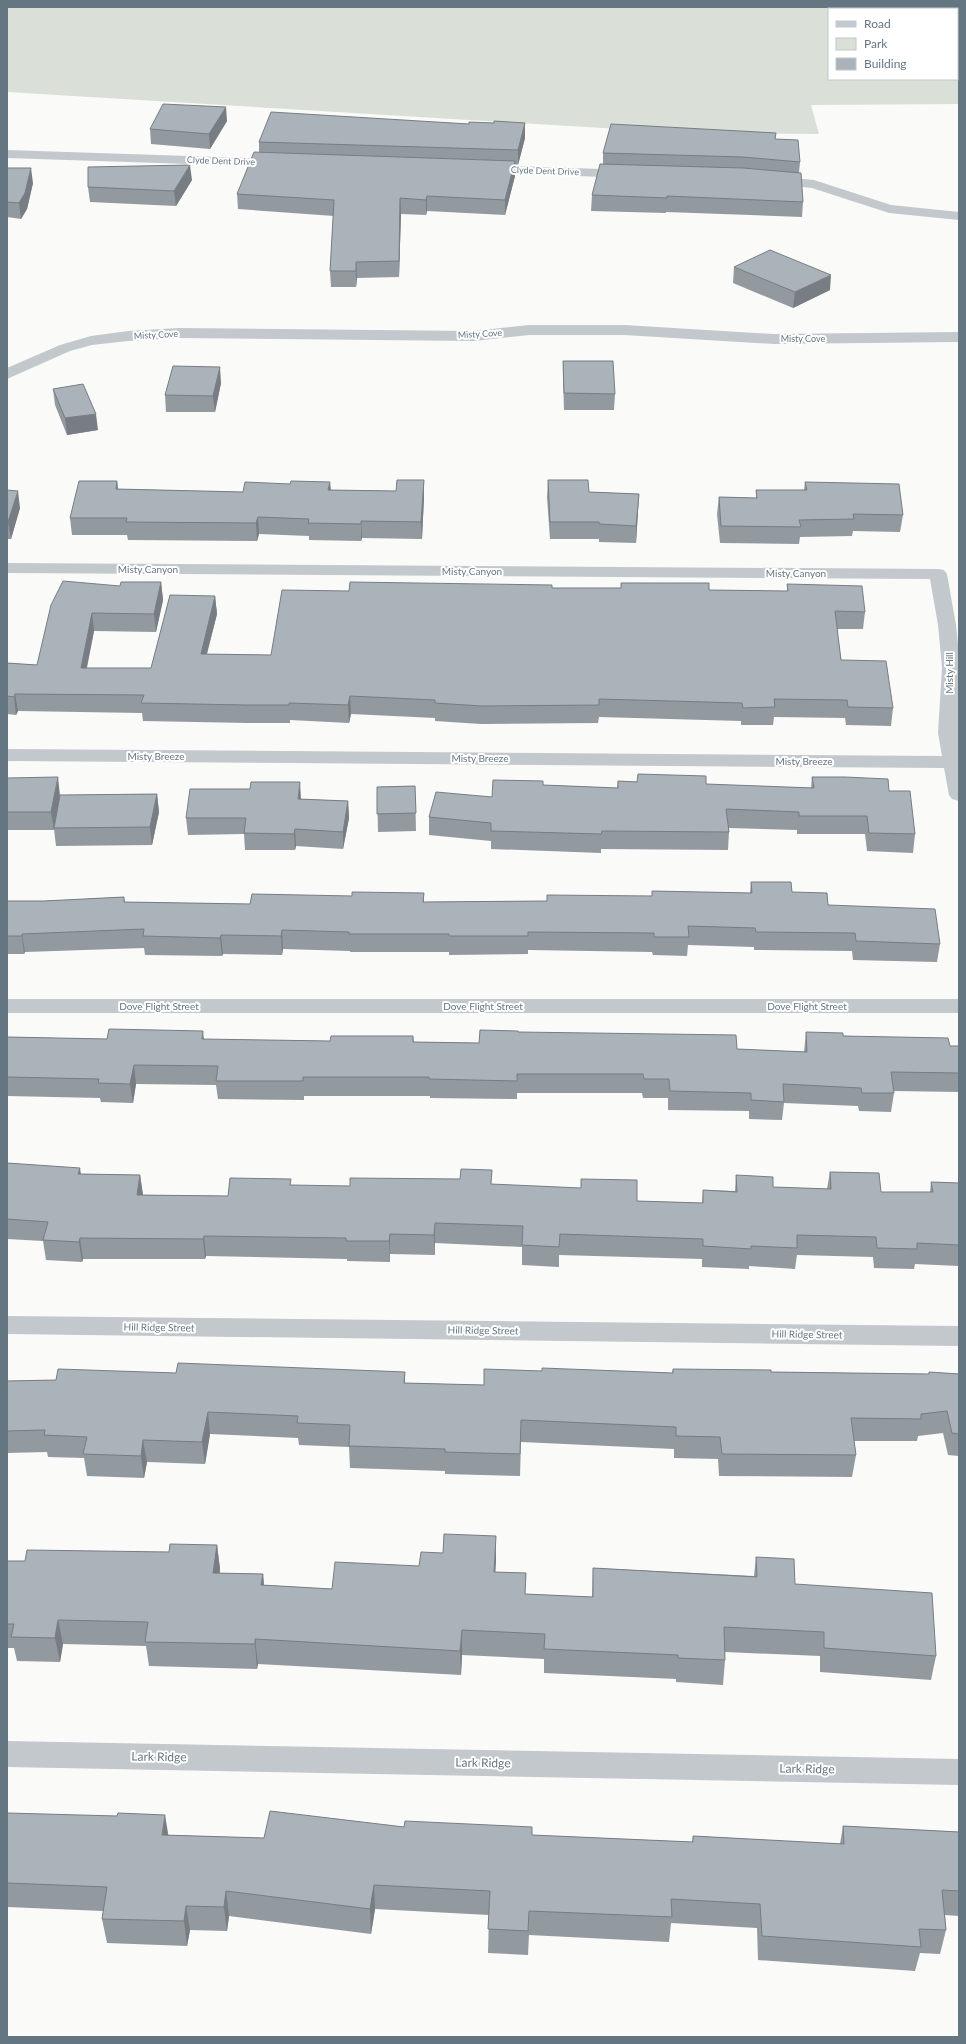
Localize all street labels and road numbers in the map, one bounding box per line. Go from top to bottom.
street label: Clyde Dent Drive [187,154,256,167]
street label: Clyde Dent Drive [511,164,580,177]
street label: Misty Cove [457,327,503,340]
street label: Misty Cove [133,328,179,341]
street label: Misty Cove [781,333,825,344]
street label: Misty Canyon [118,563,178,575]
street label: Misty Canyon [442,565,502,577]
street label: Misty Canyon [766,567,826,579]
street label: Misty Hill [943,652,955,694]
street label: Misty Breeze [127,750,185,762]
street label: Misty Breeze [451,752,509,764]
street label: Misty Breeze [775,755,833,767]
street label: Dove Flight Street [119,1000,199,1012]
street label: Dove Flight Street [443,1000,523,1012]
street label: Dove Flight Street [767,1000,847,1012]
street label: Hill Ridge Street [124,1320,195,1334]
street label: Hill Ridge Street [448,1323,519,1337]
street label: Hill Ridge Street [772,1327,843,1341]
street label: Lark Ridge [131,1749,187,1764]
street label: Lark Ridge [455,1755,511,1770]
street label: Lark Ridge [779,1761,835,1776]

